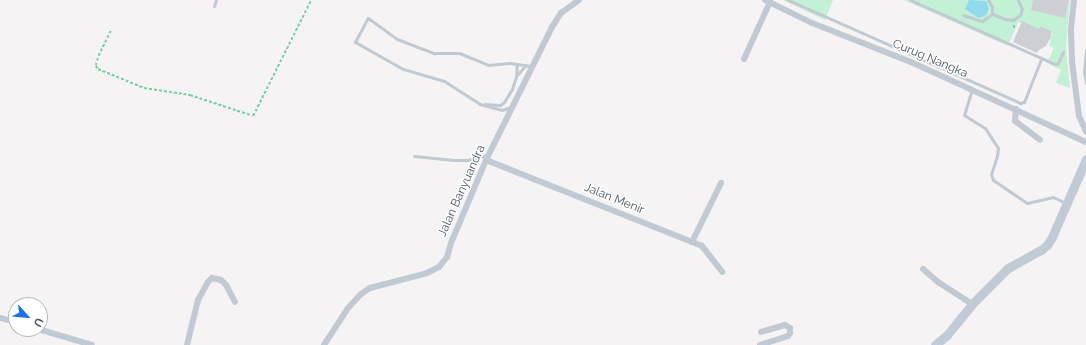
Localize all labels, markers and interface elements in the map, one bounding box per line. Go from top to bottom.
street label: Curug Nangka [890,37,970,81]
street label: Jalan Banyuandra [435,143,489,239]
street label: Jalan Menir [582,180,646,218]
north arrow [8,297,48,337]
text: U [31,316,46,329]

